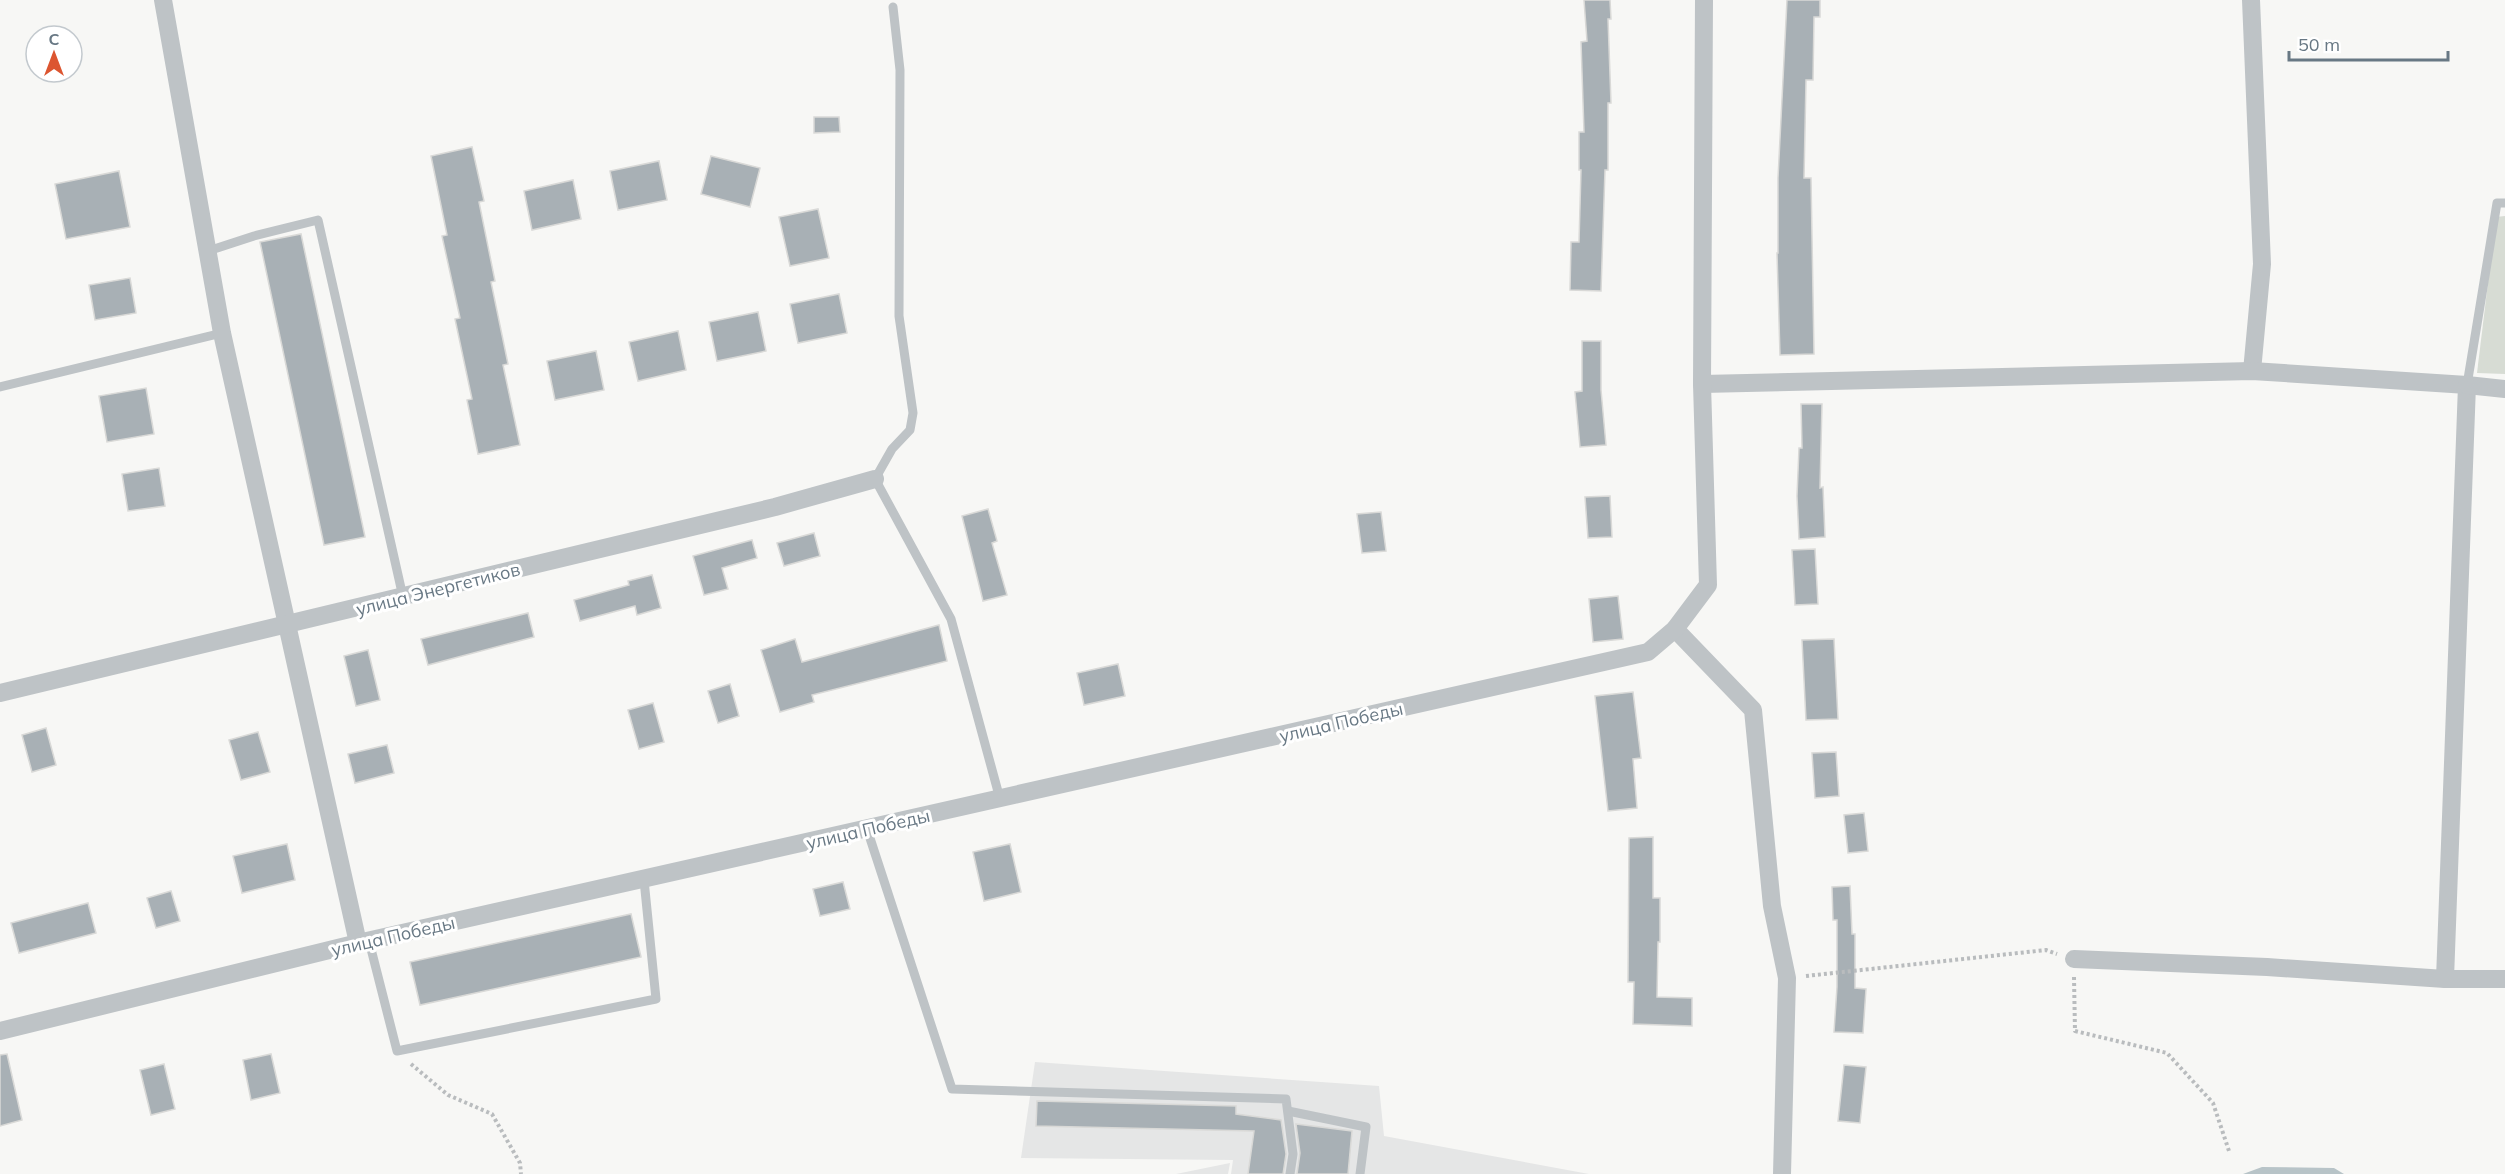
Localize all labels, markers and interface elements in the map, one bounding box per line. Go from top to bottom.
north arrow [24,24,84,84]
scale bar [2289,24,2448,62]
text: С [49,29,60,49]
text: 50 m [2298,33,2340,56]
street label: улица Энергетиков [354,557,522,621]
street label: улица Победы [1277,697,1405,747]
street label: улица Победы [804,804,932,854]
street label: улица Победы [329,911,457,961]

